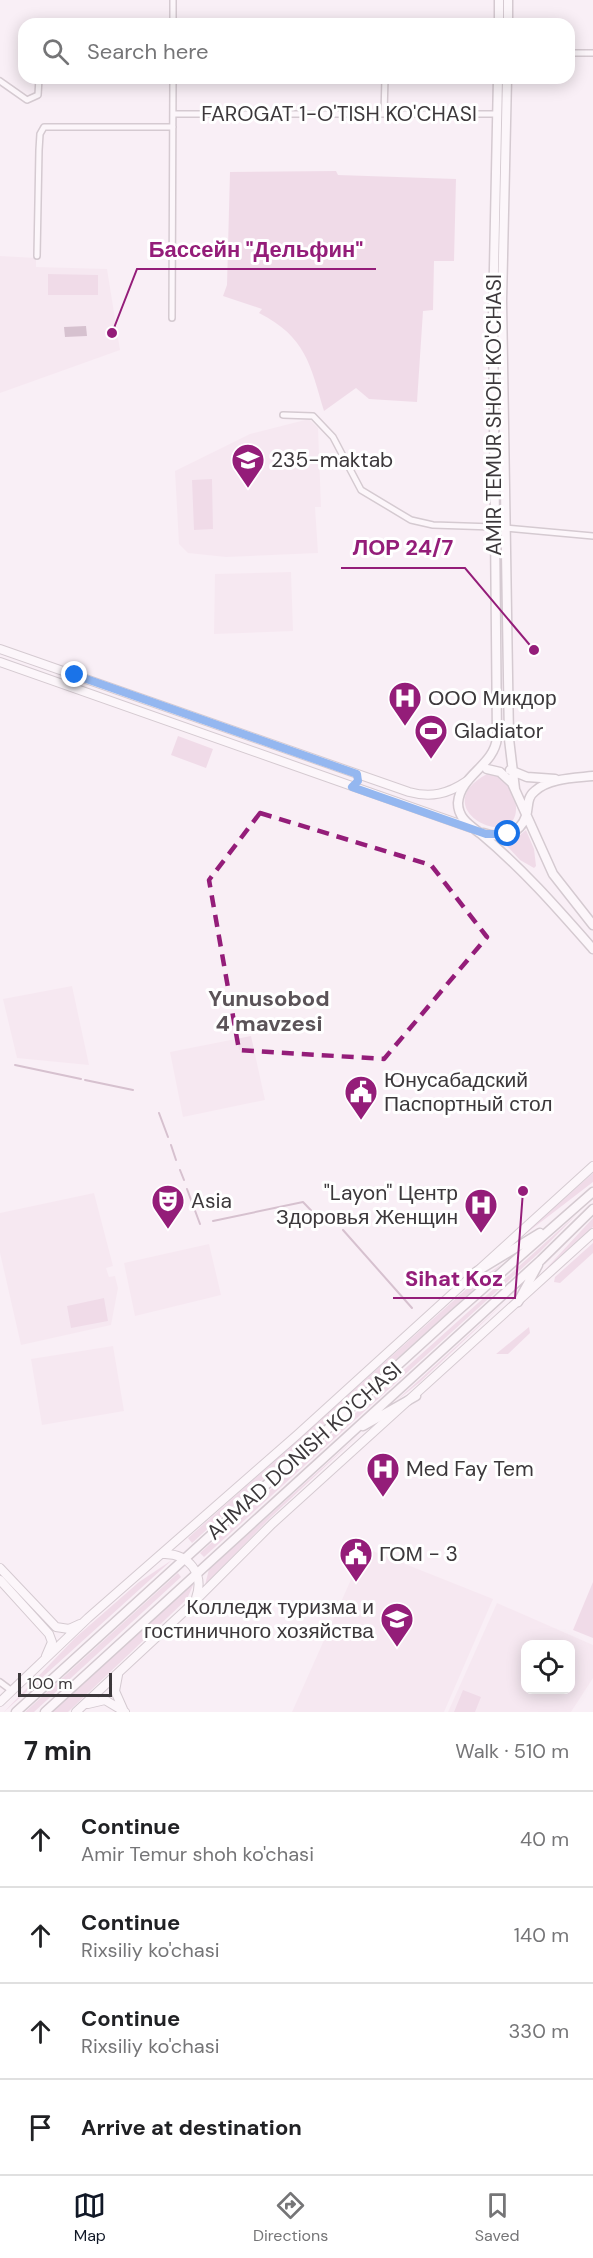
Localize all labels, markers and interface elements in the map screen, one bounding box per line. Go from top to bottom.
search box [18,18,575,84]
icon: search [39,35,72,68]
text: Search here [87,37,208,66]
street label: FAROGAT 1-O'TISH KO'CHASI [201,100,477,128]
callout: Бассейн "Дельфин" [137,229,376,269]
text: Бассейн "Дельфин" [149,235,363,264]
street label: AMIR TEMUR SHOH KO'CHASI [480,274,508,556]
school or university icon: 235-maktab [230,442,266,489]
place label: 235-maktab [271,446,393,474]
callout: ЛОР 24/7 [341,528,465,568]
text: ЛОР 24/7 [353,533,453,562]
route end [61,661,87,687]
hospital icon: ООО Микдор [387,680,423,727]
place label: ООО Микдор [428,684,557,712]
sports icon: Gladiator [413,713,449,760]
place label: Gladiator [454,717,544,745]
route start [494,820,520,846]
district label: Yunusobod 4 mavzesi [208,984,330,1038]
place label: Юнусабадский Паспортный стол [384,1066,553,1118]
public building icon: Юнусабадский Паспортный стол [343,1074,379,1121]
place label: "Layon" Центр Здоровья Женщин [276,1179,458,1231]
theatre icon: Asia [150,1183,186,1230]
place label: Asia [191,1187,232,1215]
hospital icon: "Layon" Центр Здоровья Женщин [463,1187,499,1234]
callout: Sihat Koz [393,1258,515,1298]
text: Sihat Koz [405,1264,503,1293]
street label: AHMAD DONISH KO'CHASI [200,1356,408,1546]
hospital icon: Med Fay Tem [365,1451,401,1498]
place label: Med Fay Tem [406,1455,534,1483]
public building icon: ГОМ - 3 [338,1536,374,1583]
place label: ГОМ - 3 [379,1540,458,1568]
place label: Колледж туризма и гостиничного хозяйства [144,1593,374,1645]
school or university icon: Колледж туризма и гостиничного хозяйства [379,1601,415,1648]
map controls [521,1640,575,1694]
button: locate [521,1640,575,1694]
scale bar [18,1670,112,1698]
text: 100 m [27,1673,72,1694]
text: 7 min [24,1734,92,1768]
text: Walk · 510 m [455,1738,569,1764]
text: Continue [81,1812,180,1841]
icon: ahead [24,1823,57,1856]
text: 40 m [520,1826,569,1852]
text: Amir Temur shoh ko'chasi [81,1841,314,1867]
text: Continue [81,1908,180,1937]
icon: ahead [24,1919,57,1952]
text: 140 m [514,1922,569,1948]
text: Rixsiliy ko'chasi [81,1937,219,1963]
text: Continue [81,2004,180,2033]
icon: ahead [24,2015,57,2048]
text: 330 m [509,2018,569,2044]
text: Rixsiliy ko'chasi [81,2033,219,2059]
icon: arrive [24,2111,57,2144]
text: Arrive at destination [81,2113,302,2142]
tab: Map [73,2189,106,2246]
tab: Directions [253,2189,328,2246]
tab: Saved [475,2189,520,2246]

